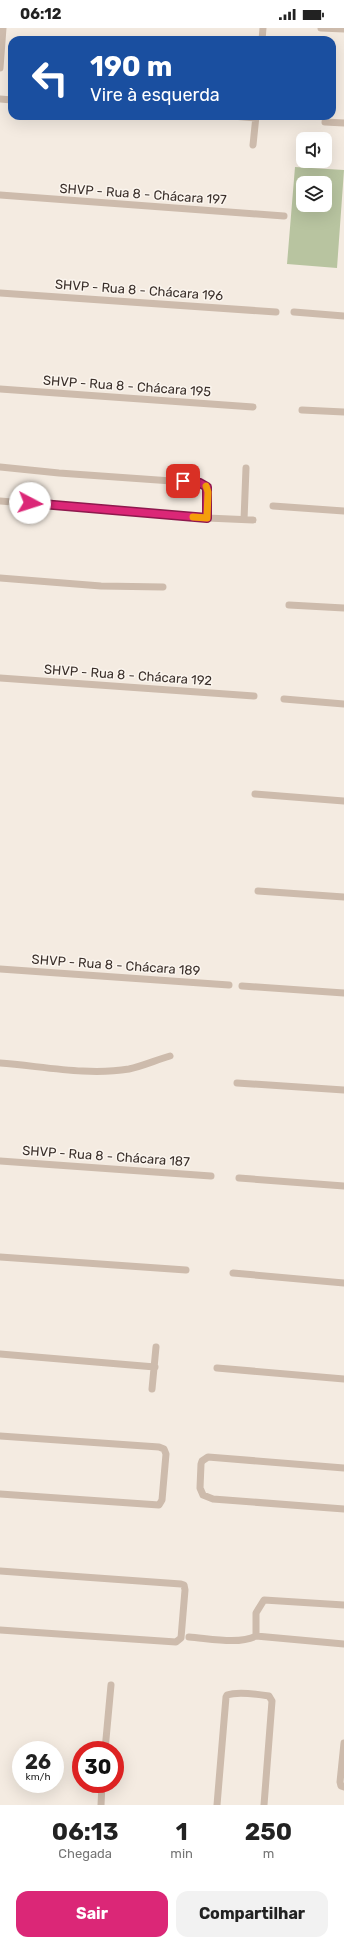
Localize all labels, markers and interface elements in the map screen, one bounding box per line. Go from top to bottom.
text: 06:12 [20,5,62,23]
text: 190 m [90,50,173,83]
icon: left [24,52,76,104]
text: Vire à esquerda [90,84,220,106]
map controls [296,132,332,212]
button: sound [296,132,332,168]
button: layers [296,176,332,212]
street label: SHVP - Rua 8 - Chácara 197 [59,181,227,207]
street label: SHVP - Rua 8 - Chácara 196 [54,277,224,303]
street label: SHVP - Rua 8 - Chácara 195 [42,373,212,399]
pin [166,464,200,498]
icon: arrive [172,470,194,492]
position arrow [9,482,51,524]
street label: SHVP - Rua 8 - Chácara 192 [43,662,213,688]
street label: SHVP - Rua 8 - Chácara 189 [31,952,201,978]
street label: SHVP - Rua 8 - Chácara 187 [22,1143,191,1169]
speed limit sign: 30 [72,1741,124,1793]
text: 26 [25,1750,51,1774]
text: km/h [26,1771,50,1783]
text: 06:13 [52,1818,119,1846]
text: 1 [176,1818,188,1846]
text: 250 [245,1818,292,1846]
text: Chegada [58,1846,112,1861]
text: min [170,1846,193,1861]
text: m [263,1846,274,1861]
button: Sair [16,1891,168,1937]
button: Compartilhar [176,1891,328,1937]

